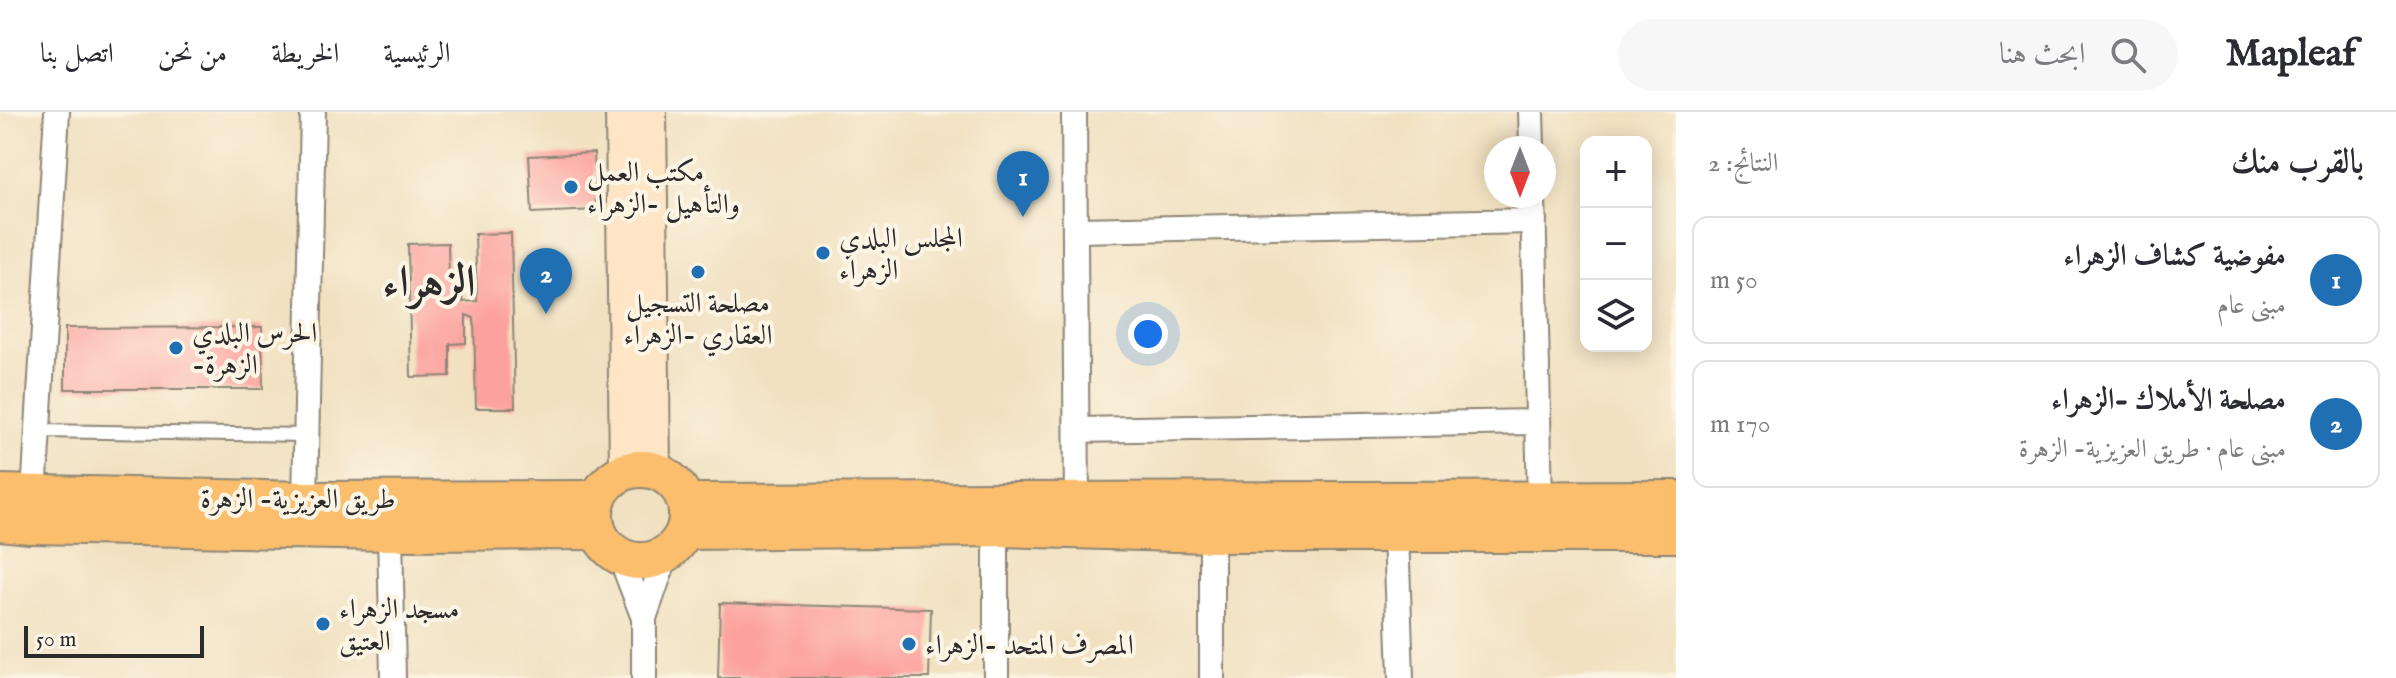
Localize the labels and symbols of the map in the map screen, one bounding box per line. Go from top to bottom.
north arrow [1484,136,1556,208]
pin: 1 [997,151,1049,217]
place label: مكتب العمل والتأهيل -الزهراء [587,156,740,223]
marker: مكتب العمل والتأهيل -الزهراء [562,178,580,196]
place label: المجلس البلدي الزهراء [839,222,963,289]
marker: المجلس البلدي الزهراء [814,244,832,262]
pin: 2 [520,248,572,314]
district label: الزهراء [382,256,476,312]
marker: مصلحة التسجيل العقاري -الزهراء [689,263,707,281]
place label: مصلحة التسجيل العقاري -الزهراء [623,287,773,357]
your location [1128,314,1168,354]
place label: الحرس البلدي -الزهرة [192,317,317,384]
marker: الحرس البلدي -الزهرة [167,339,185,357]
street label: طريق العزيزية- الزهرة [200,483,396,518]
place label: مسجد الزهراء العتيق [339,593,459,660]
marker: مسجد الزهراء العتيق [314,615,332,633]
scale bar [24,622,204,658]
place label: المصرف المتحد -الزهراء [925,629,1134,664]
marker: المصرف المتحد -الزهراء [900,635,918,653]

